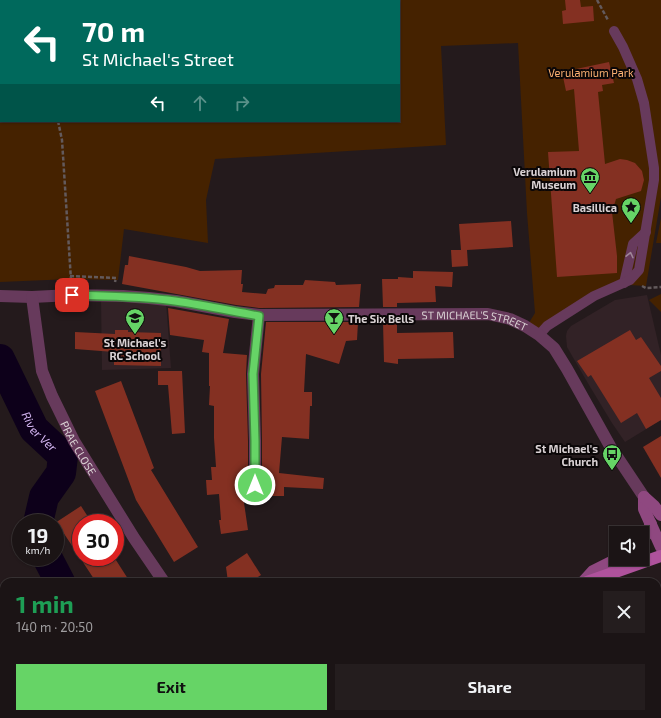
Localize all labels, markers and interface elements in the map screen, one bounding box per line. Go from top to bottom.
text: 70 m [82,14,145,48]
icon: left [16,16,68,68]
text: St Michael's Street [82,48,234,70]
park label: Verulamium Park [548,66,634,79]
icon: left [147,92,169,114]
icon: ahead [189,92,211,114]
icon: right [231,92,253,114]
place label: Verulamium Museum [513,165,576,191]
museum icon: Verulamium Museum [579,166,601,194]
place icon: Basillica [620,196,642,224]
place label: Basillica [573,201,617,214]
one-way arrow [626,252,634,258]
pin [55,278,89,312]
icon: arrive [61,284,83,306]
school or university icon: St Michael's RC School [124,307,146,335]
bar icon: The Six Bells [323,307,345,335]
street label: ST MICHAEL'S STREET [422,307,530,333]
place label: The Six Bells [348,312,414,325]
place label: St Michael's RC School [104,336,166,362]
water label: River Ver [19,409,60,454]
street label: PRAE CLOSE [59,419,100,477]
place label: St Michael's Church [535,442,598,468]
bus stop icon: St Michael's Church [601,443,623,471]
position arrow [234,464,276,506]
speed limit sign: 30 [72,514,124,566]
text: 19 [28,523,48,547]
map controls [609,526,649,566]
button: sound [609,526,649,566]
text: km/h [26,544,50,556]
text: 1 min [16,589,74,618]
button: close [603,591,645,633]
text: 140 m · 20:50 [16,619,93,635]
button: Exit [16,664,327,710]
button: Share [335,664,645,710]

